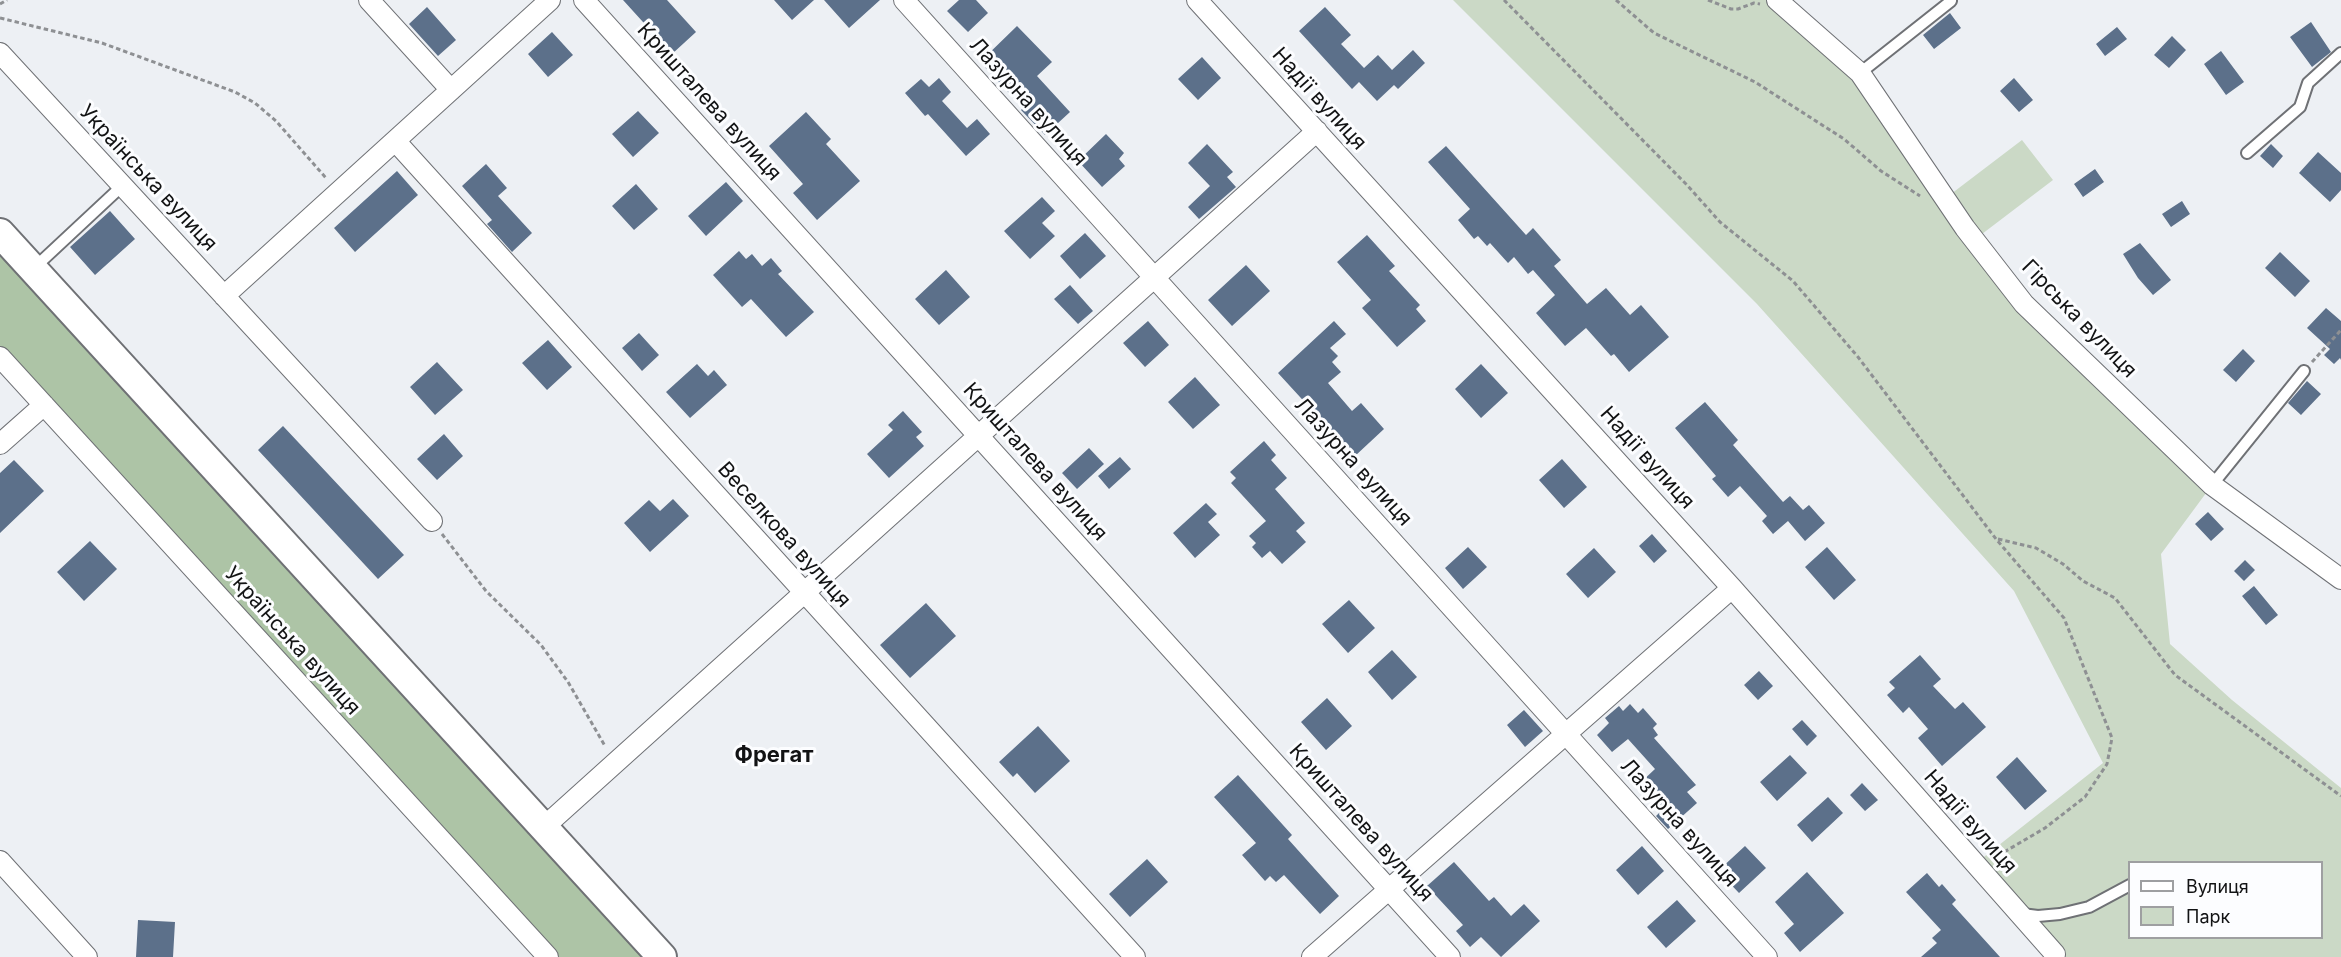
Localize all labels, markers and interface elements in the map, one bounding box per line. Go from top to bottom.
street label: Кришталева вулиця [632,18,786,186]
street label: Лазурна вулиця [964,33,1092,171]
street label: Надії вулиця [1267,43,1371,155]
street label: Українська вулиця [74,100,222,256]
street label: Гірська вулиця [2016,255,2142,383]
street label: Кришталева вулиця [958,378,1112,546]
street label: Лазурна вулиця [1289,393,1417,531]
street label: Надії вулиця [1595,402,1699,514]
street label: Веселкова вулиця [712,457,856,613]
street label: Українська вулиця [219,562,365,720]
street label: Кришталева вулиця [1284,739,1438,907]
district label: Фрегат [734,742,814,768]
street label: Лазурна вулиця [1615,754,1743,892]
street label: Надії вулиця [1918,765,2022,879]
legend [2128,861,2323,939]
text: Вулиця [2186,876,2249,897]
text: Парк [2186,906,2230,927]

